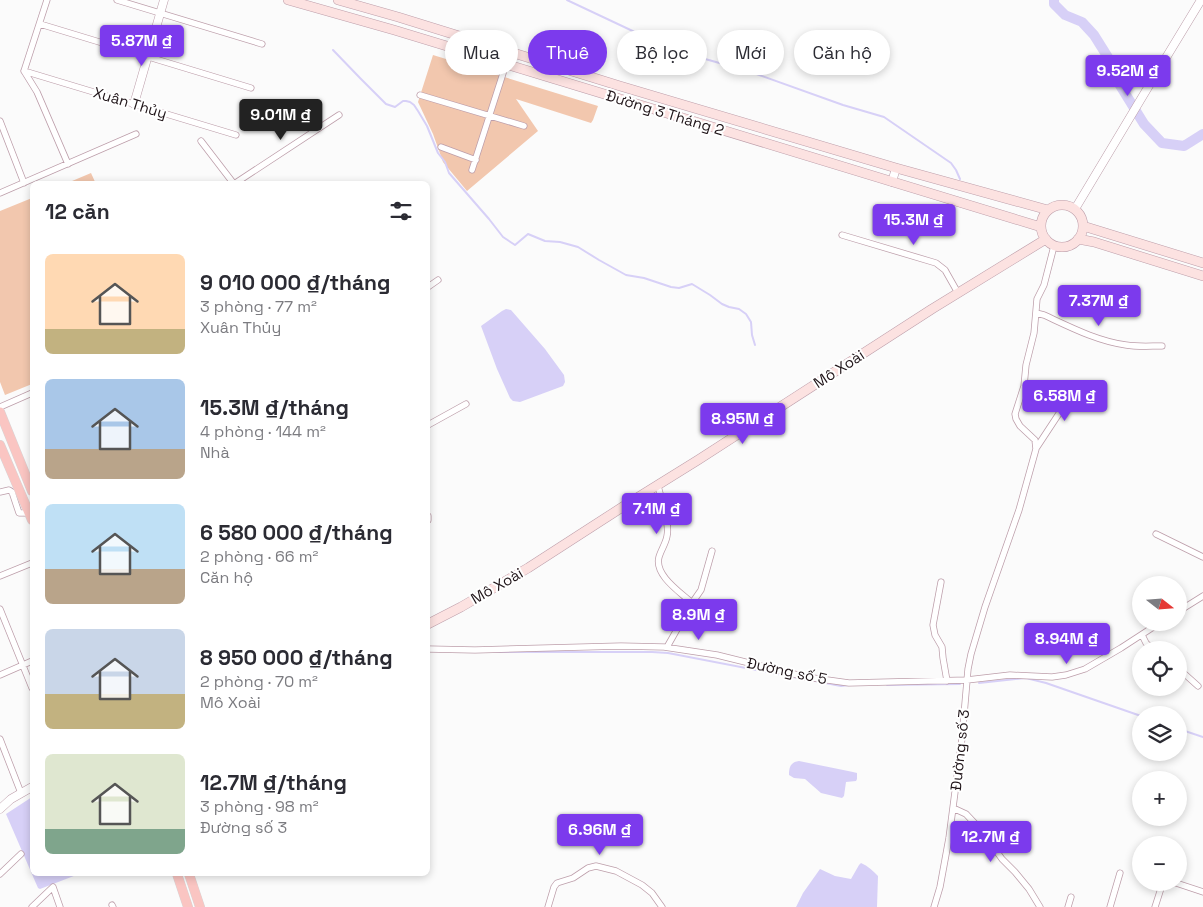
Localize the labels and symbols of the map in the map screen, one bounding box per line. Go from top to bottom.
pin: 5.87M ₫ [96,24,188,67]
pin: 9.52M ₫ [1082,54,1174,97]
street label: Xuân Thủy [91,82,169,123]
street label: Đường 3 Tháng 2 [604,86,726,140]
pin: 9.01M ₫ [235,98,327,141]
pin: 15.3M ₫ [868,204,960,246]
pin: 7.37M ₫ [1053,284,1145,327]
street label: Mô Xoài [810,345,868,392]
pin: 6.58M ₫ [1019,380,1111,422]
pin: 8.95M ₫ [697,402,789,445]
pin: 7.1M ₫ [616,492,698,535]
street label: Mô Xoài [467,563,526,608]
north arrow [1132,576,1188,631]
pin: 8.9M ₫ [658,598,740,641]
pin: 8.94M ₫ [1021,622,1113,665]
street label: Đường số 5 [745,653,829,688]
street label: Đường số 3 [946,708,973,792]
pin: 6.96M ₫ [554,814,646,856]
pin: 12.7M ₫ [945,820,1037,863]

